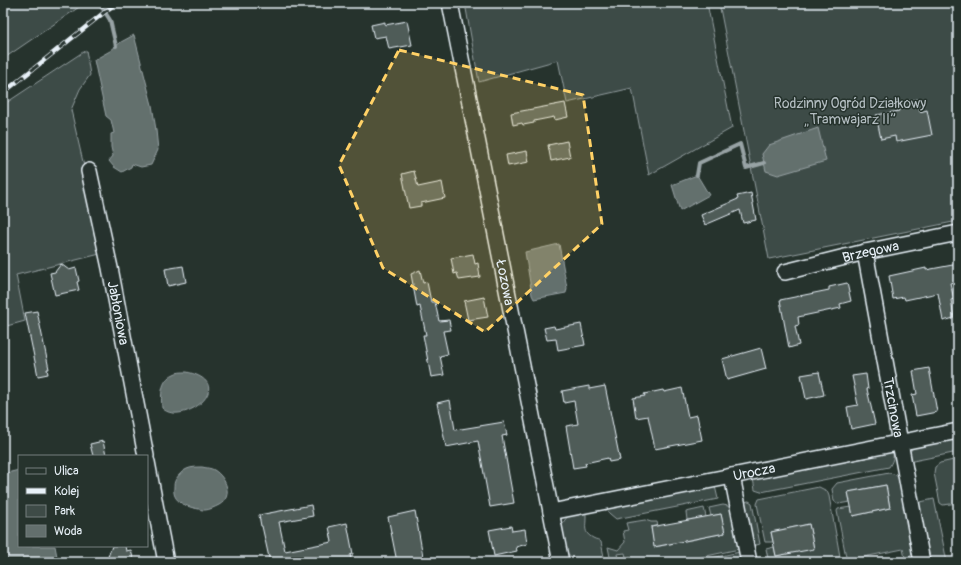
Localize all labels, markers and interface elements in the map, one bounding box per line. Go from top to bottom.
park label: Rodzinny Ogród Działkowy „Tramwajarz II” [774,95,926,128]
street label: Brzegowa [840,237,900,266]
street label: Łozowa [492,257,518,307]
street label: Jabłoniowa [104,280,133,346]
street label: Trzcinowa [880,376,907,439]
legend [18,455,148,547]
street label: Urocza [732,459,777,484]
text: Ulica [54,464,79,479]
text: Kolej [54,484,79,499]
text: Park [54,504,75,519]
text: Woda [54,524,83,539]

